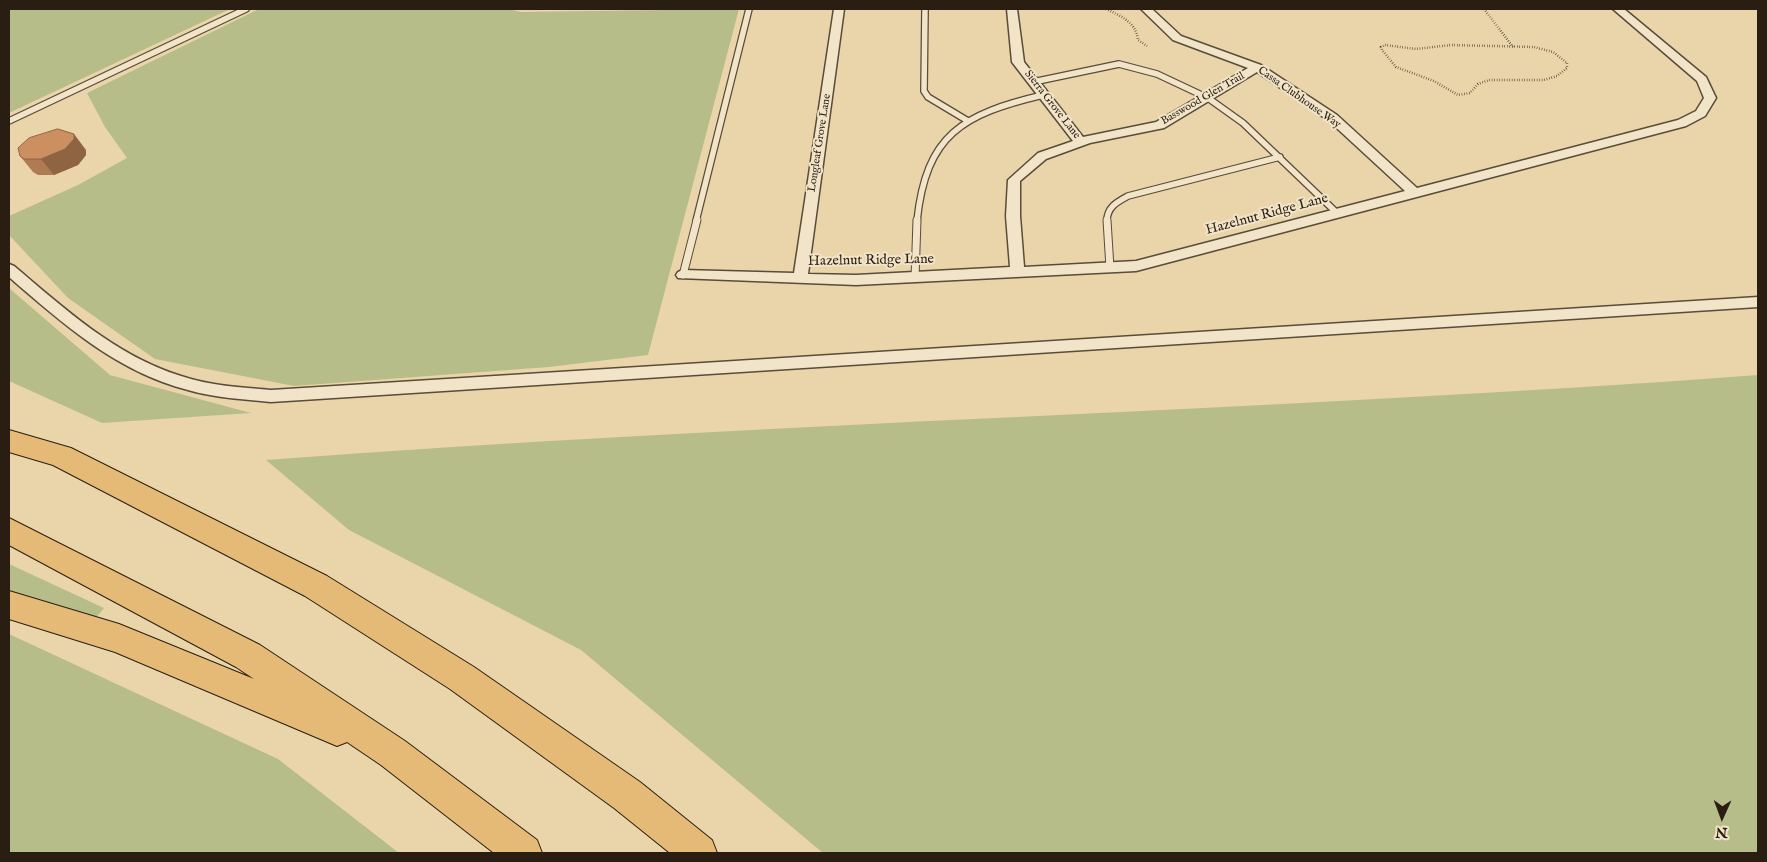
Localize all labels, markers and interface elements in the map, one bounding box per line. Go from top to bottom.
street label: Cassa Clubhouse Way [1255,64,1343,132]
street label: Sierra Grove Lane [1021,68,1083,142]
street label: Basswood Glen Trail [1159,70,1247,128]
street label: Longleaf Grove Lane [806,93,834,193]
street label: Hazelnut Ridge Lane [1204,191,1330,239]
street label: Hazelnut Ridge Lane [808,252,934,270]
north arrow [1697,792,1747,842]
text: N [1715,823,1728,841]

